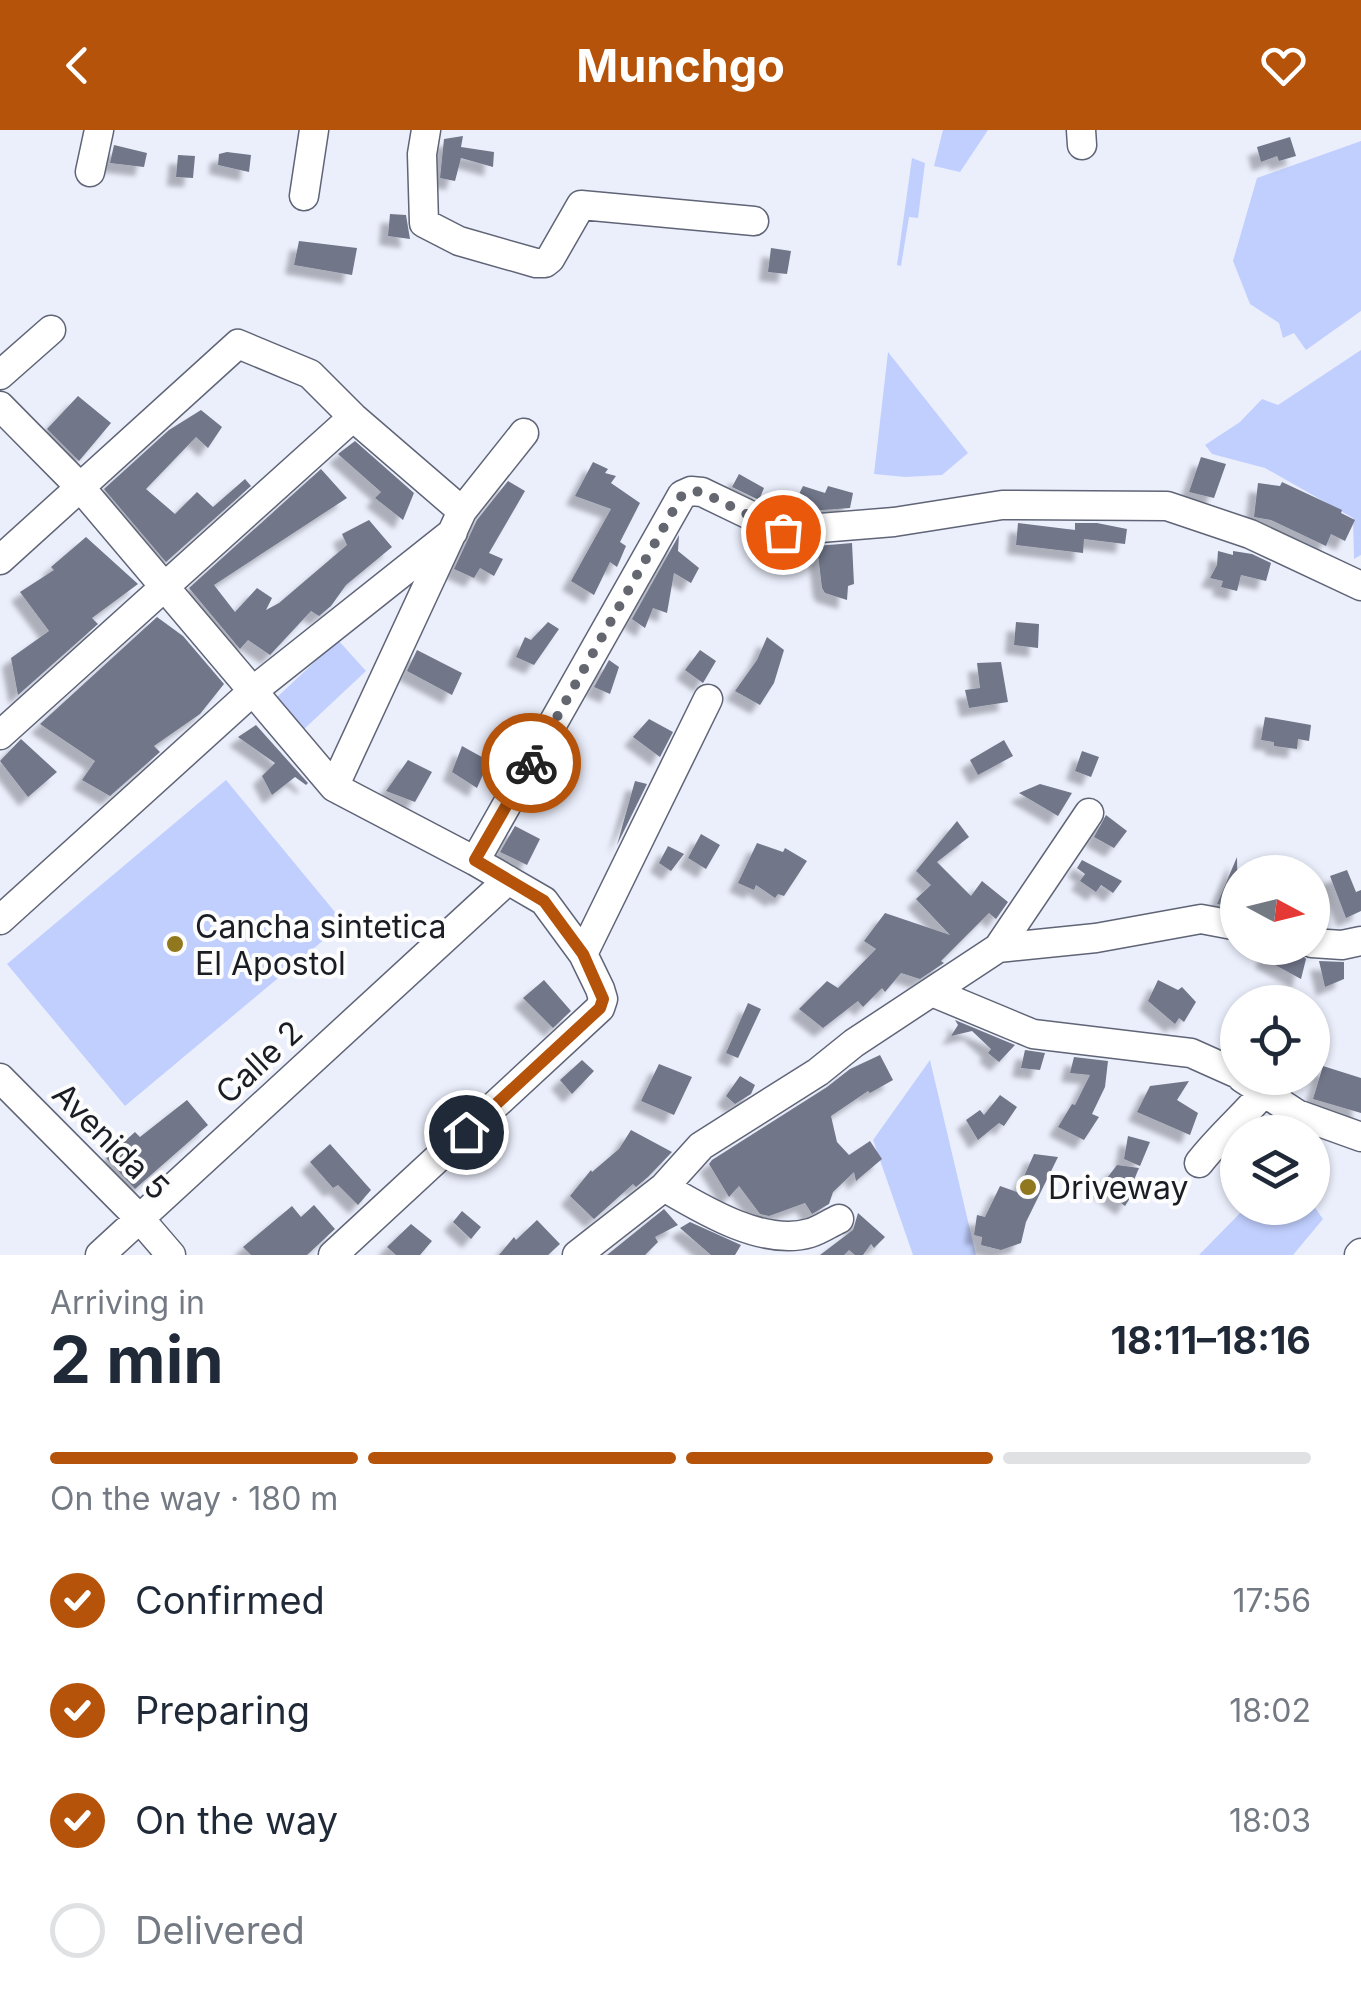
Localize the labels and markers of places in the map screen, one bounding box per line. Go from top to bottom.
pin [741,490,826,575]
place label: Cancha sintetica El Apostol [195,907,447,983]
marker: Cancha sintetica El Apostol [164,933,186,955]
pin [424,1090,509,1175]
place label: Driveway [1048,1168,1189,1207]
marker: Driveway [1017,1176,1039,1198]

